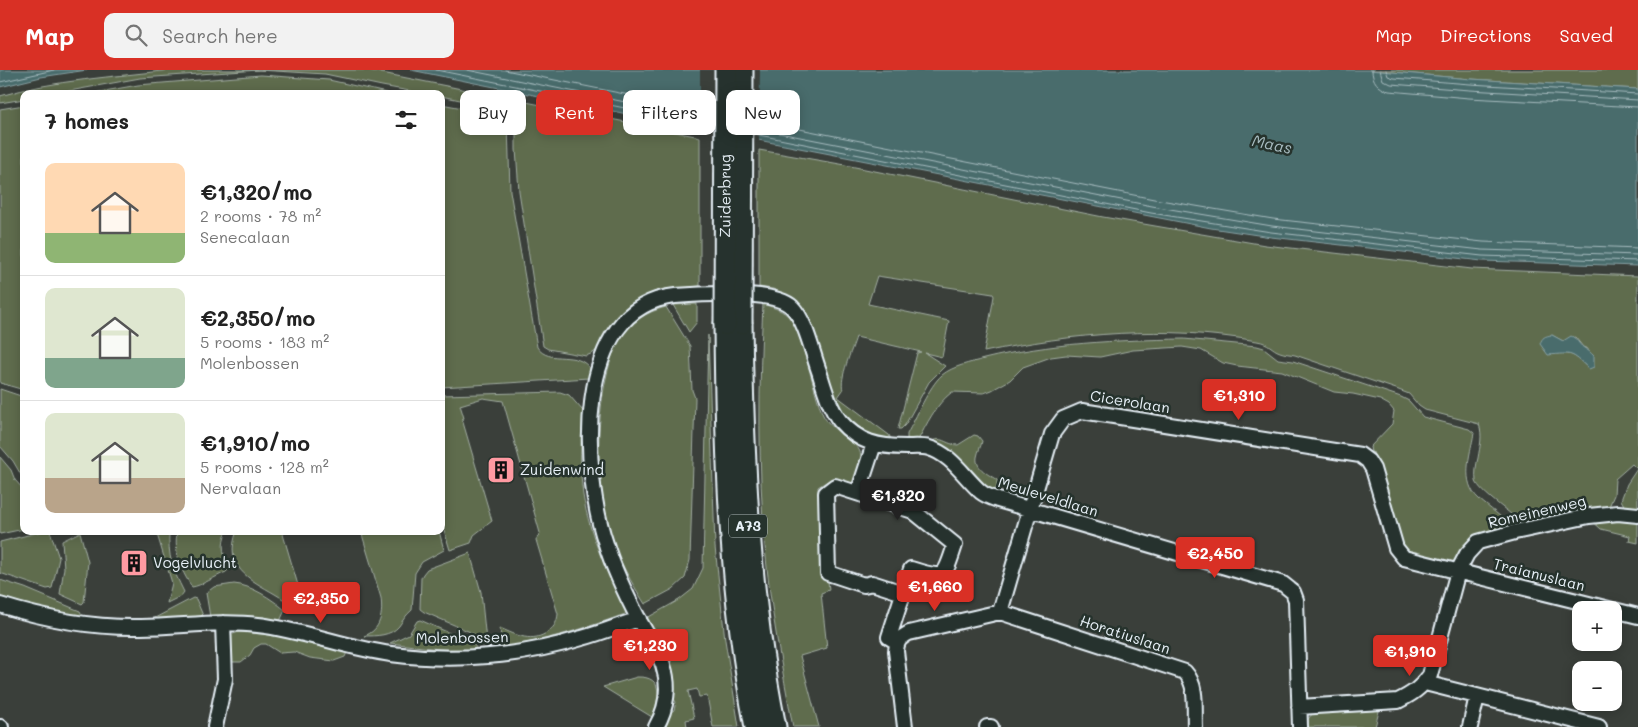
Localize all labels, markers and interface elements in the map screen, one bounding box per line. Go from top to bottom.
search box [104,13,454,58]
text: Map [25,20,74,51]
icon: search [122,21,150,49]
text: Search here [162,23,278,48]
text: Map [1375,23,1412,47]
text: Directions [1440,23,1532,47]
text: Saved [1560,23,1613,47]
chip: Buy [460,90,526,135]
chip: Rent [536,90,613,135]
chip: Filters [623,90,716,135]
chip: New [726,90,800,135]
icon: filters [392,106,420,134]
text: 7 homes [45,107,129,134]
water label: Maas [1250,129,1294,158]
street label: Zuiderbrug [714,154,735,238]
text: €1,320/mo [200,178,312,205]
icon: home [85,183,145,243]
text: 2 rooms · 78 m² [200,205,321,226]
text: Senecalaan [200,226,290,247]
text: €2,350/mo [200,304,315,331]
icon: home [85,308,145,368]
text: 5 rooms · 183 m² [200,331,329,352]
text: Molenbossen [200,352,299,373]
pin: €1,310 [1198,378,1280,421]
text: €1,310 [1213,384,1265,405]
street label: Cicerolaan [1089,385,1172,417]
text: €1,910/mo [200,429,310,456]
icon: home [85,433,145,493]
building icon: Zuidenwind [486,455,516,485]
text: 5 rooms · 128 m² [200,456,329,477]
place label: Zuidenwind [520,459,604,479]
street label: Meuleveldlaan [996,471,1101,521]
text: Nervalaan [200,477,281,498]
pin: €1,320 [857,478,939,521]
text: €1,320 [871,484,925,505]
street label: Romeinenweg [1486,490,1588,532]
road number: A73 [729,514,767,538]
pin: €2,450 [1174,536,1256,579]
text: €2,450 [1187,542,1243,563]
building icon: Vogelvlucht [119,548,149,578]
place label: Vogelvlucht [153,552,237,572]
street label: Traianuslaan [1491,553,1587,595]
pin: €1,660 [894,570,976,612]
text: €1,660 [908,575,962,596]
pin: €2,350 [280,582,362,624]
text: €2,350 [293,587,349,608]
map controls [1572,601,1622,711]
button: + [1572,601,1622,651]
street label: Horatiuslaan [1078,610,1173,658]
street label: Molenbossen [415,626,509,648]
pin: €1,230 [609,628,691,671]
text: €1,230 [623,634,677,655]
pin: €1,910 [1369,634,1451,677]
text: €1,910 [1384,640,1436,661]
button: − [1572,661,1622,711]

